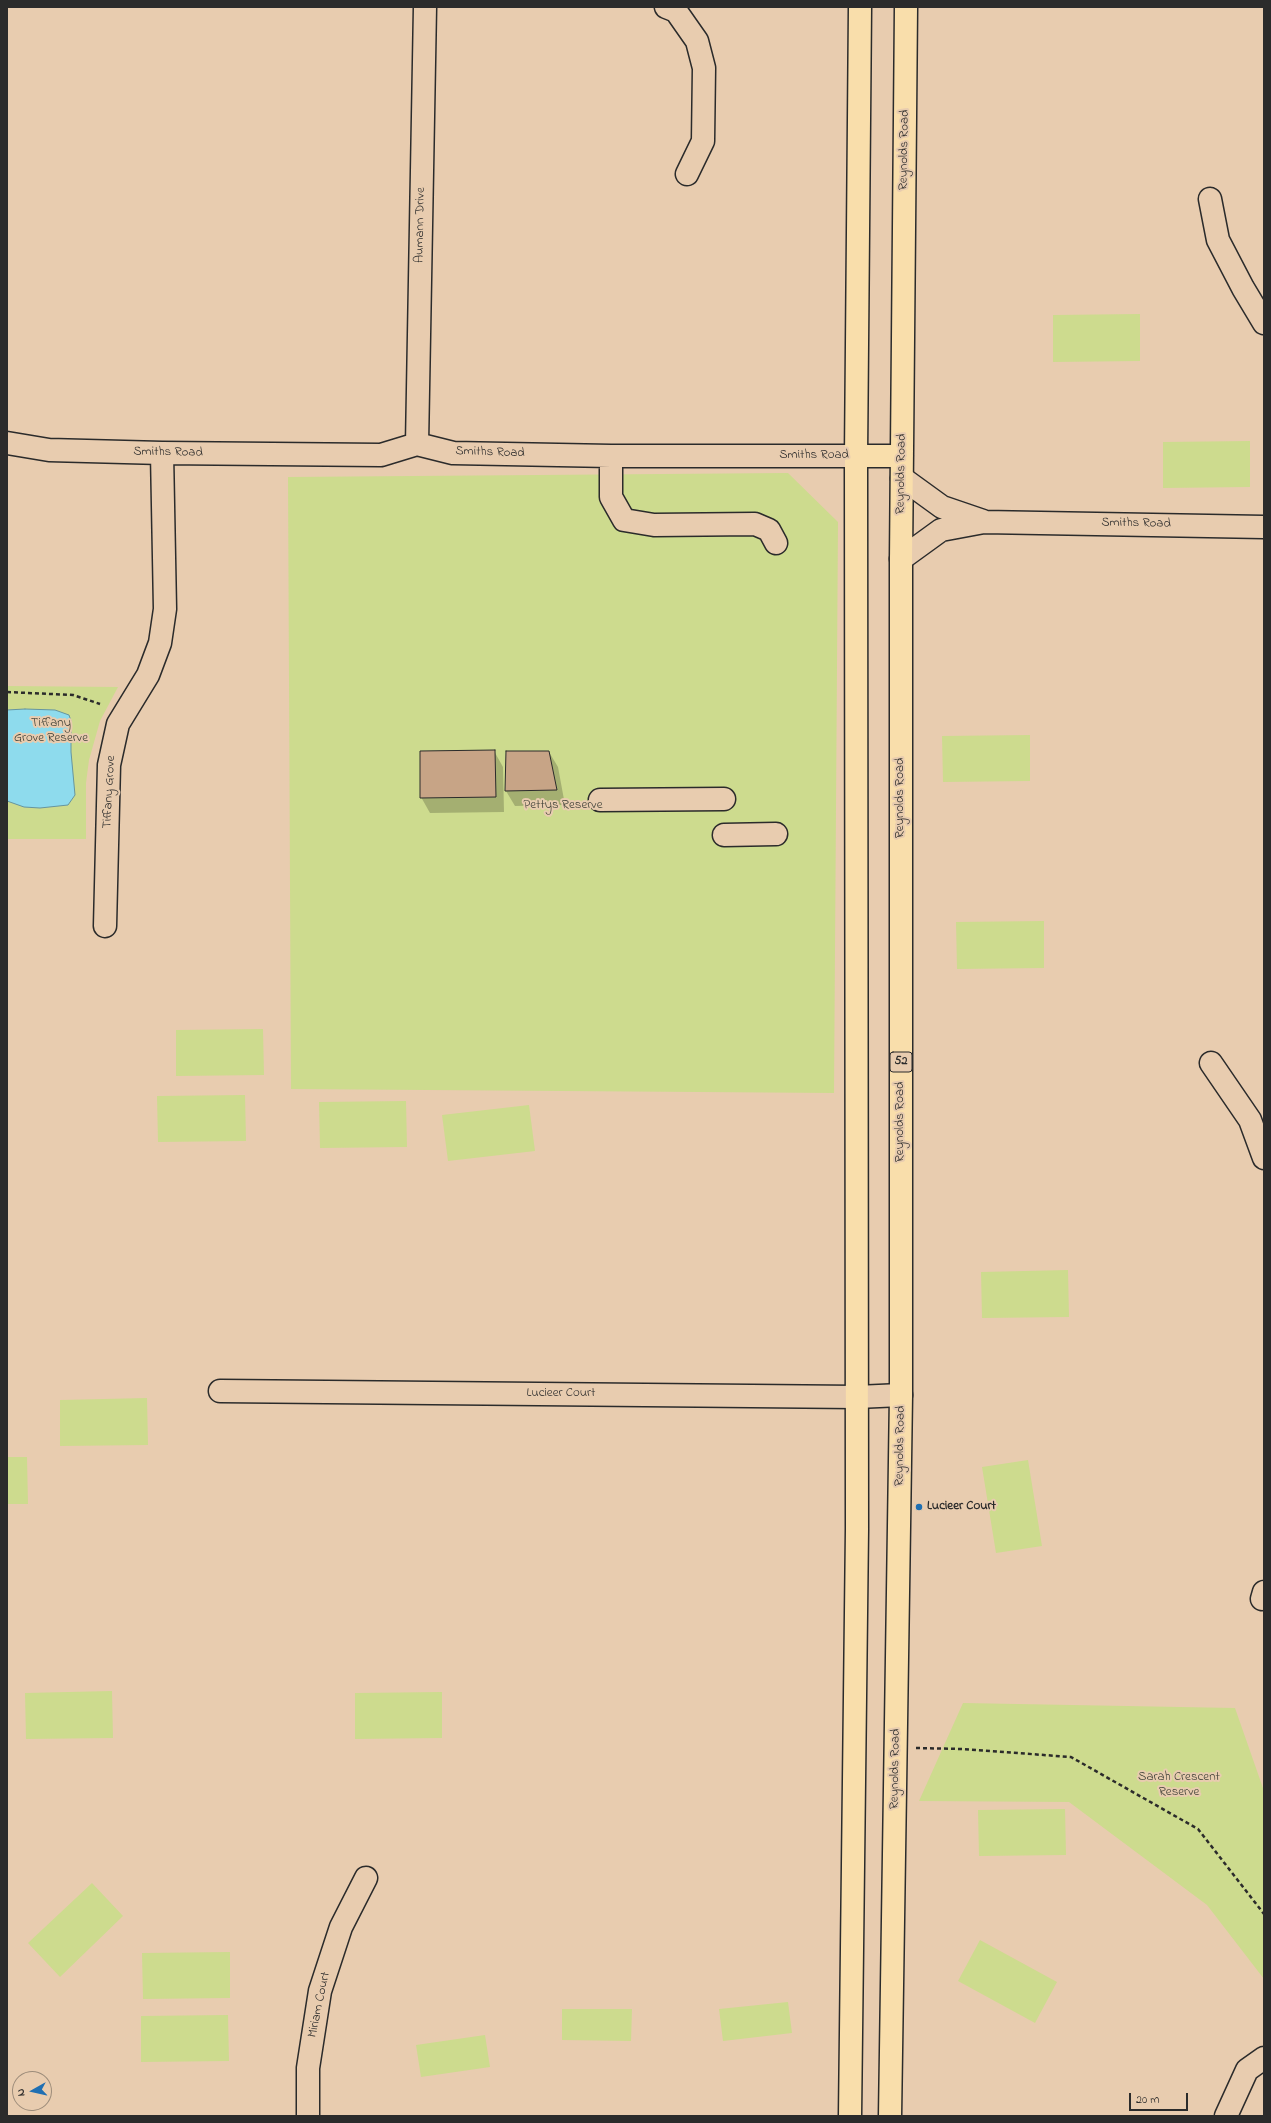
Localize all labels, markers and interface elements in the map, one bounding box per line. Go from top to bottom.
street label: Reynolds Road [896,110,914,190]
street label: Aumann Drive [413,187,429,263]
street label: Reynolds Road [893,434,911,514]
street label: Smiths Road [455,444,525,462]
street label: Smiths Road [133,445,203,461]
street label: Smiths Road [779,448,849,464]
street label: Smiths Road [1101,516,1171,532]
park label: Tiffany Grove Reserve [14,716,88,747]
street label: Tiffany Grove [100,755,120,829]
street label: Reynolds Road [893,758,909,838]
park label: Pettys Reserve [523,798,603,814]
road number: 52 [890,1052,912,1072]
street label: Reynolds Road [893,1082,909,1162]
street label: Lucieer Court [527,1386,595,1402]
street label: Reynolds Road [892,1406,910,1486]
place label: Lucieer Court [927,1499,996,1515]
marker: Lucieer Court [914,1502,924,1512]
street label: Reynolds Road [887,1729,905,1809]
park label: Sarah Crescent Reserve [1138,1770,1220,1801]
street label: Miriam Court [305,1971,335,2039]
north arrow [12,2071,52,2111]
scale bar [1131,2085,1190,2111]
text: N [13,2088,30,2097]
text: 20 m [1136,2091,1159,2109]

